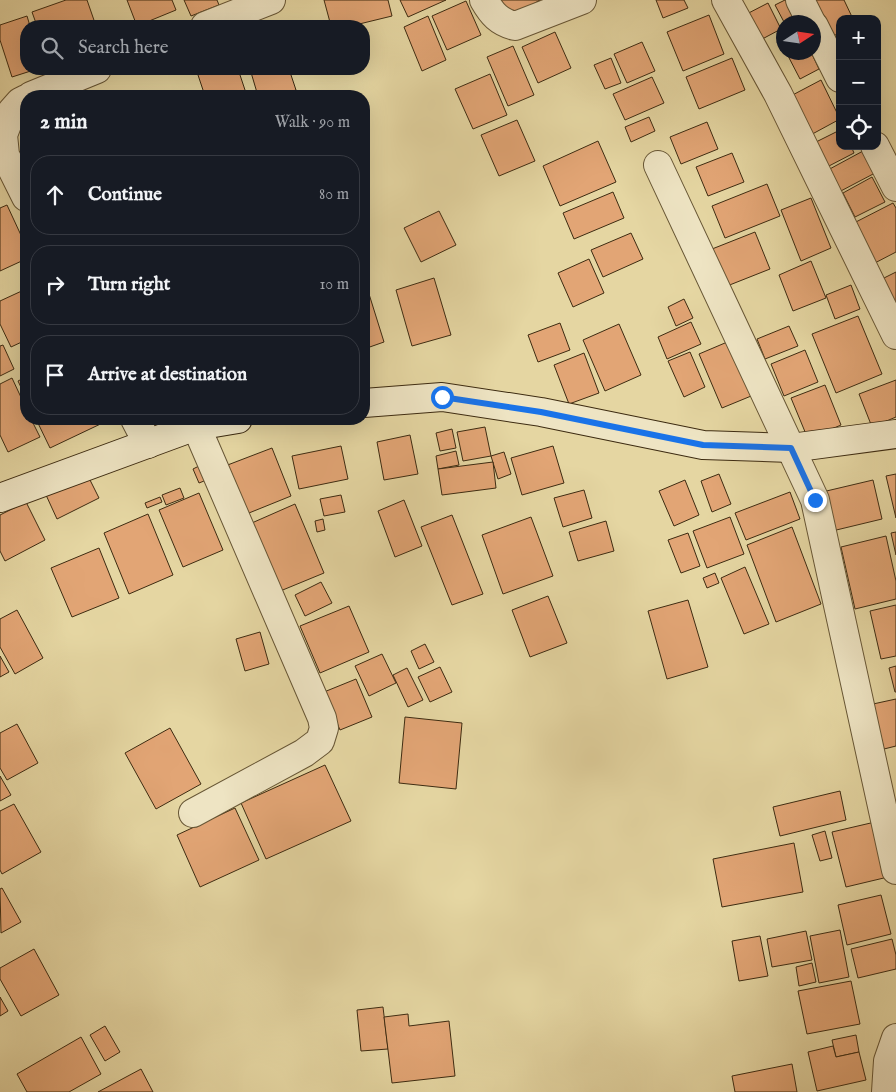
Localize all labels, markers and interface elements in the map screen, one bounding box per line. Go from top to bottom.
north arrow [776,15,821,60]
map controls [836,15,881,150]
button: + [836,15,881,60]
search box [20,20,370,75]
icon: search [38,34,66,62]
text: Search here [78,36,169,60]
button: − [836,60,881,105]
button: locate [836,105,881,150]
text: 2 min [40,109,87,136]
text: Walk · 90 m [275,113,350,133]
icon: ahead [41,181,69,209]
text: Continue [88,183,162,207]
text: 80 m [319,185,349,205]
icon: right [41,271,69,299]
text: Turn right [88,273,170,297]
text: 10 m [319,275,349,295]
icon: arrive [41,361,69,389]
text: Arrive at destination [88,363,247,387]
route start [431,386,454,409]
route end [804,489,827,512]

